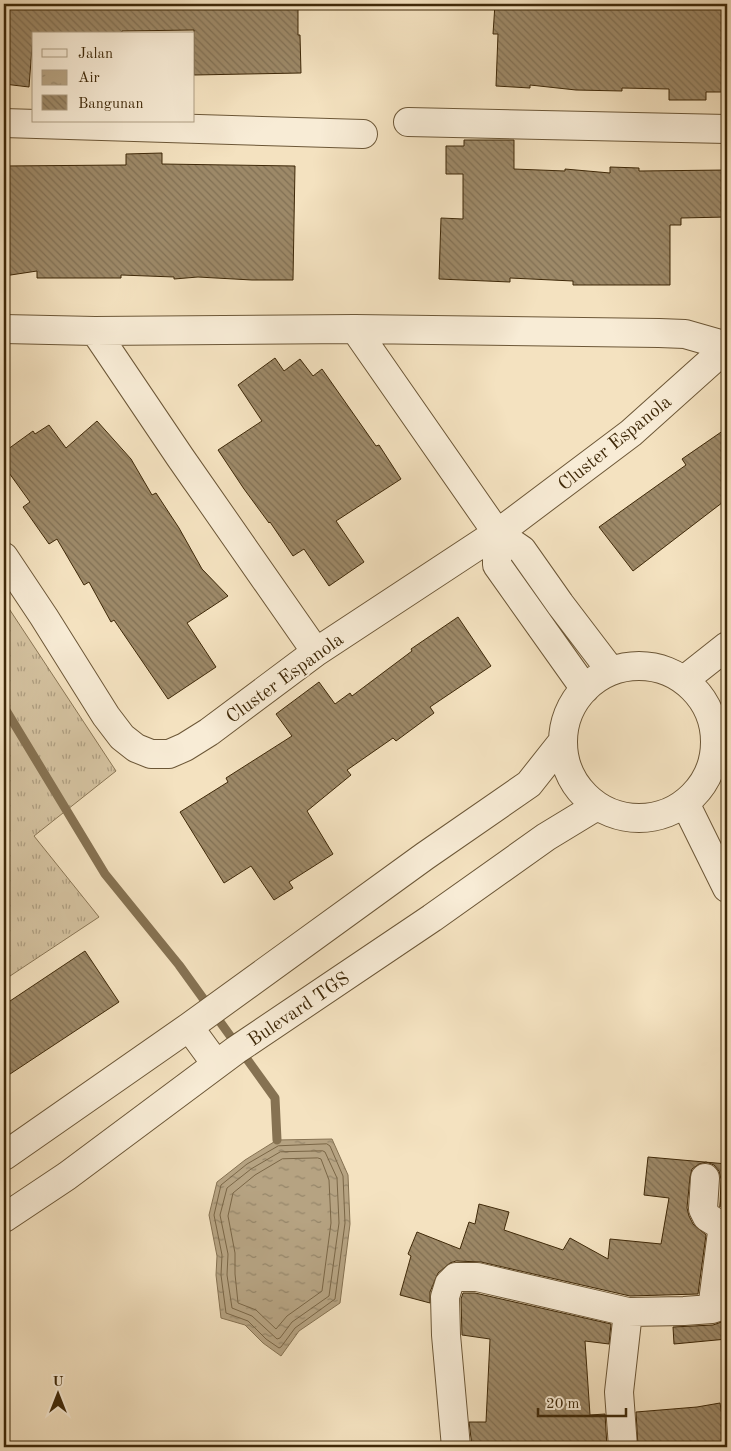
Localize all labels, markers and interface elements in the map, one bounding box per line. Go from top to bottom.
legend [32,32,195,122]
text: Jalan [78,47,113,62]
text: Air [78,71,100,86]
text: Bangunan [78,97,144,112]
street label: Cluster Espanola [555,392,676,495]
street label: Cluster Espanola [223,630,348,728]
street label: Bulevard TGS [245,969,354,1051]
north arrow [32,1368,82,1418]
text: U [52,1375,64,1389]
scale bar [538,1386,626,1418]
text: 20 m [546,1397,580,1412]

